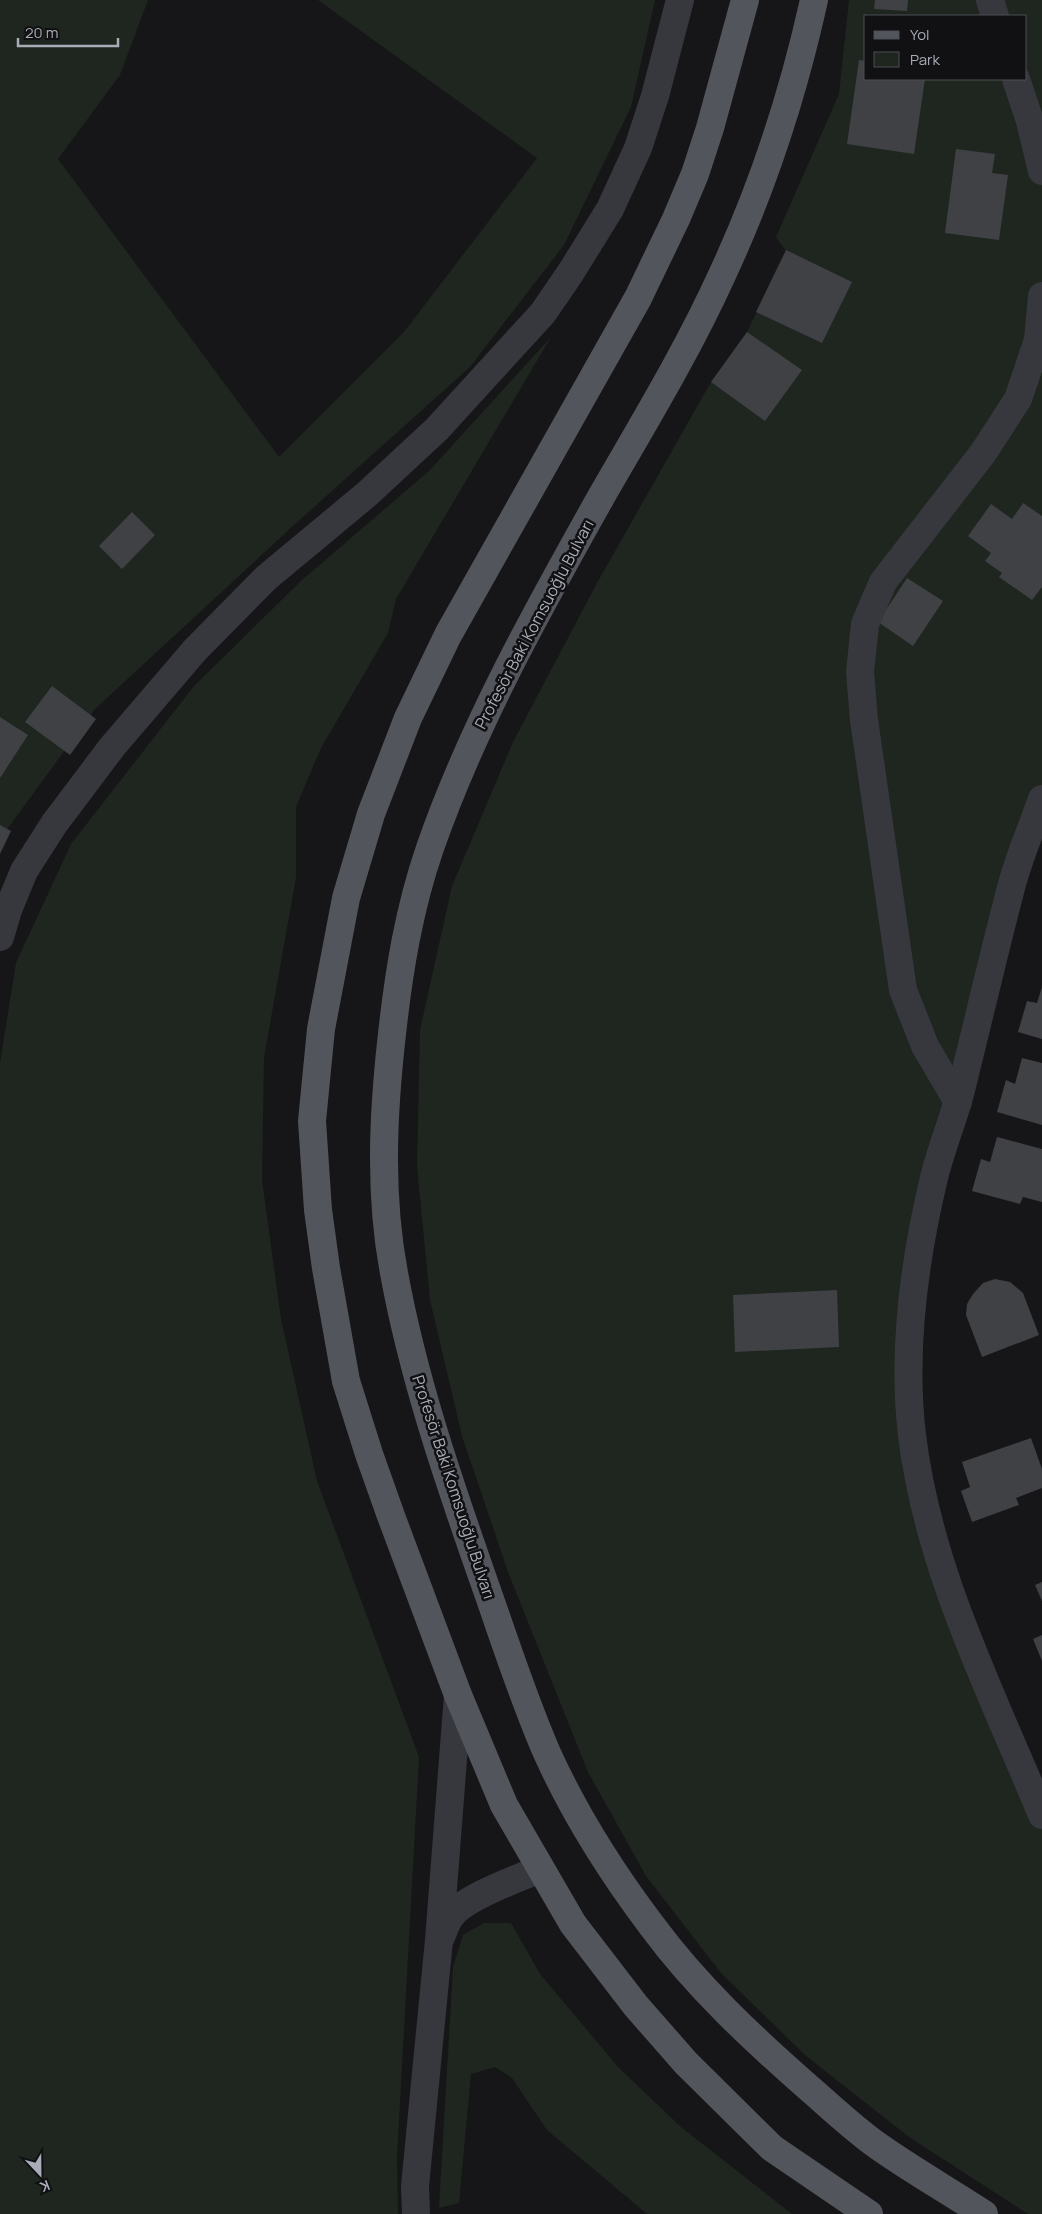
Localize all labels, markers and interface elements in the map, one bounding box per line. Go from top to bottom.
scale bar [18,15,118,47]
legend [864,15,1027,80]
text: 20 m [25,22,58,43]
text: Yol [910,24,930,45]
text: Park [910,49,940,70]
street label: Profesör Baki Komsuoğlu Bulvarı [469,515,599,733]
street label: Profesör Baki Komsuoğlu Bulvarı [407,1372,501,1602]
north arrow [15,2149,65,2199]
text: K [36,2176,53,2197]

